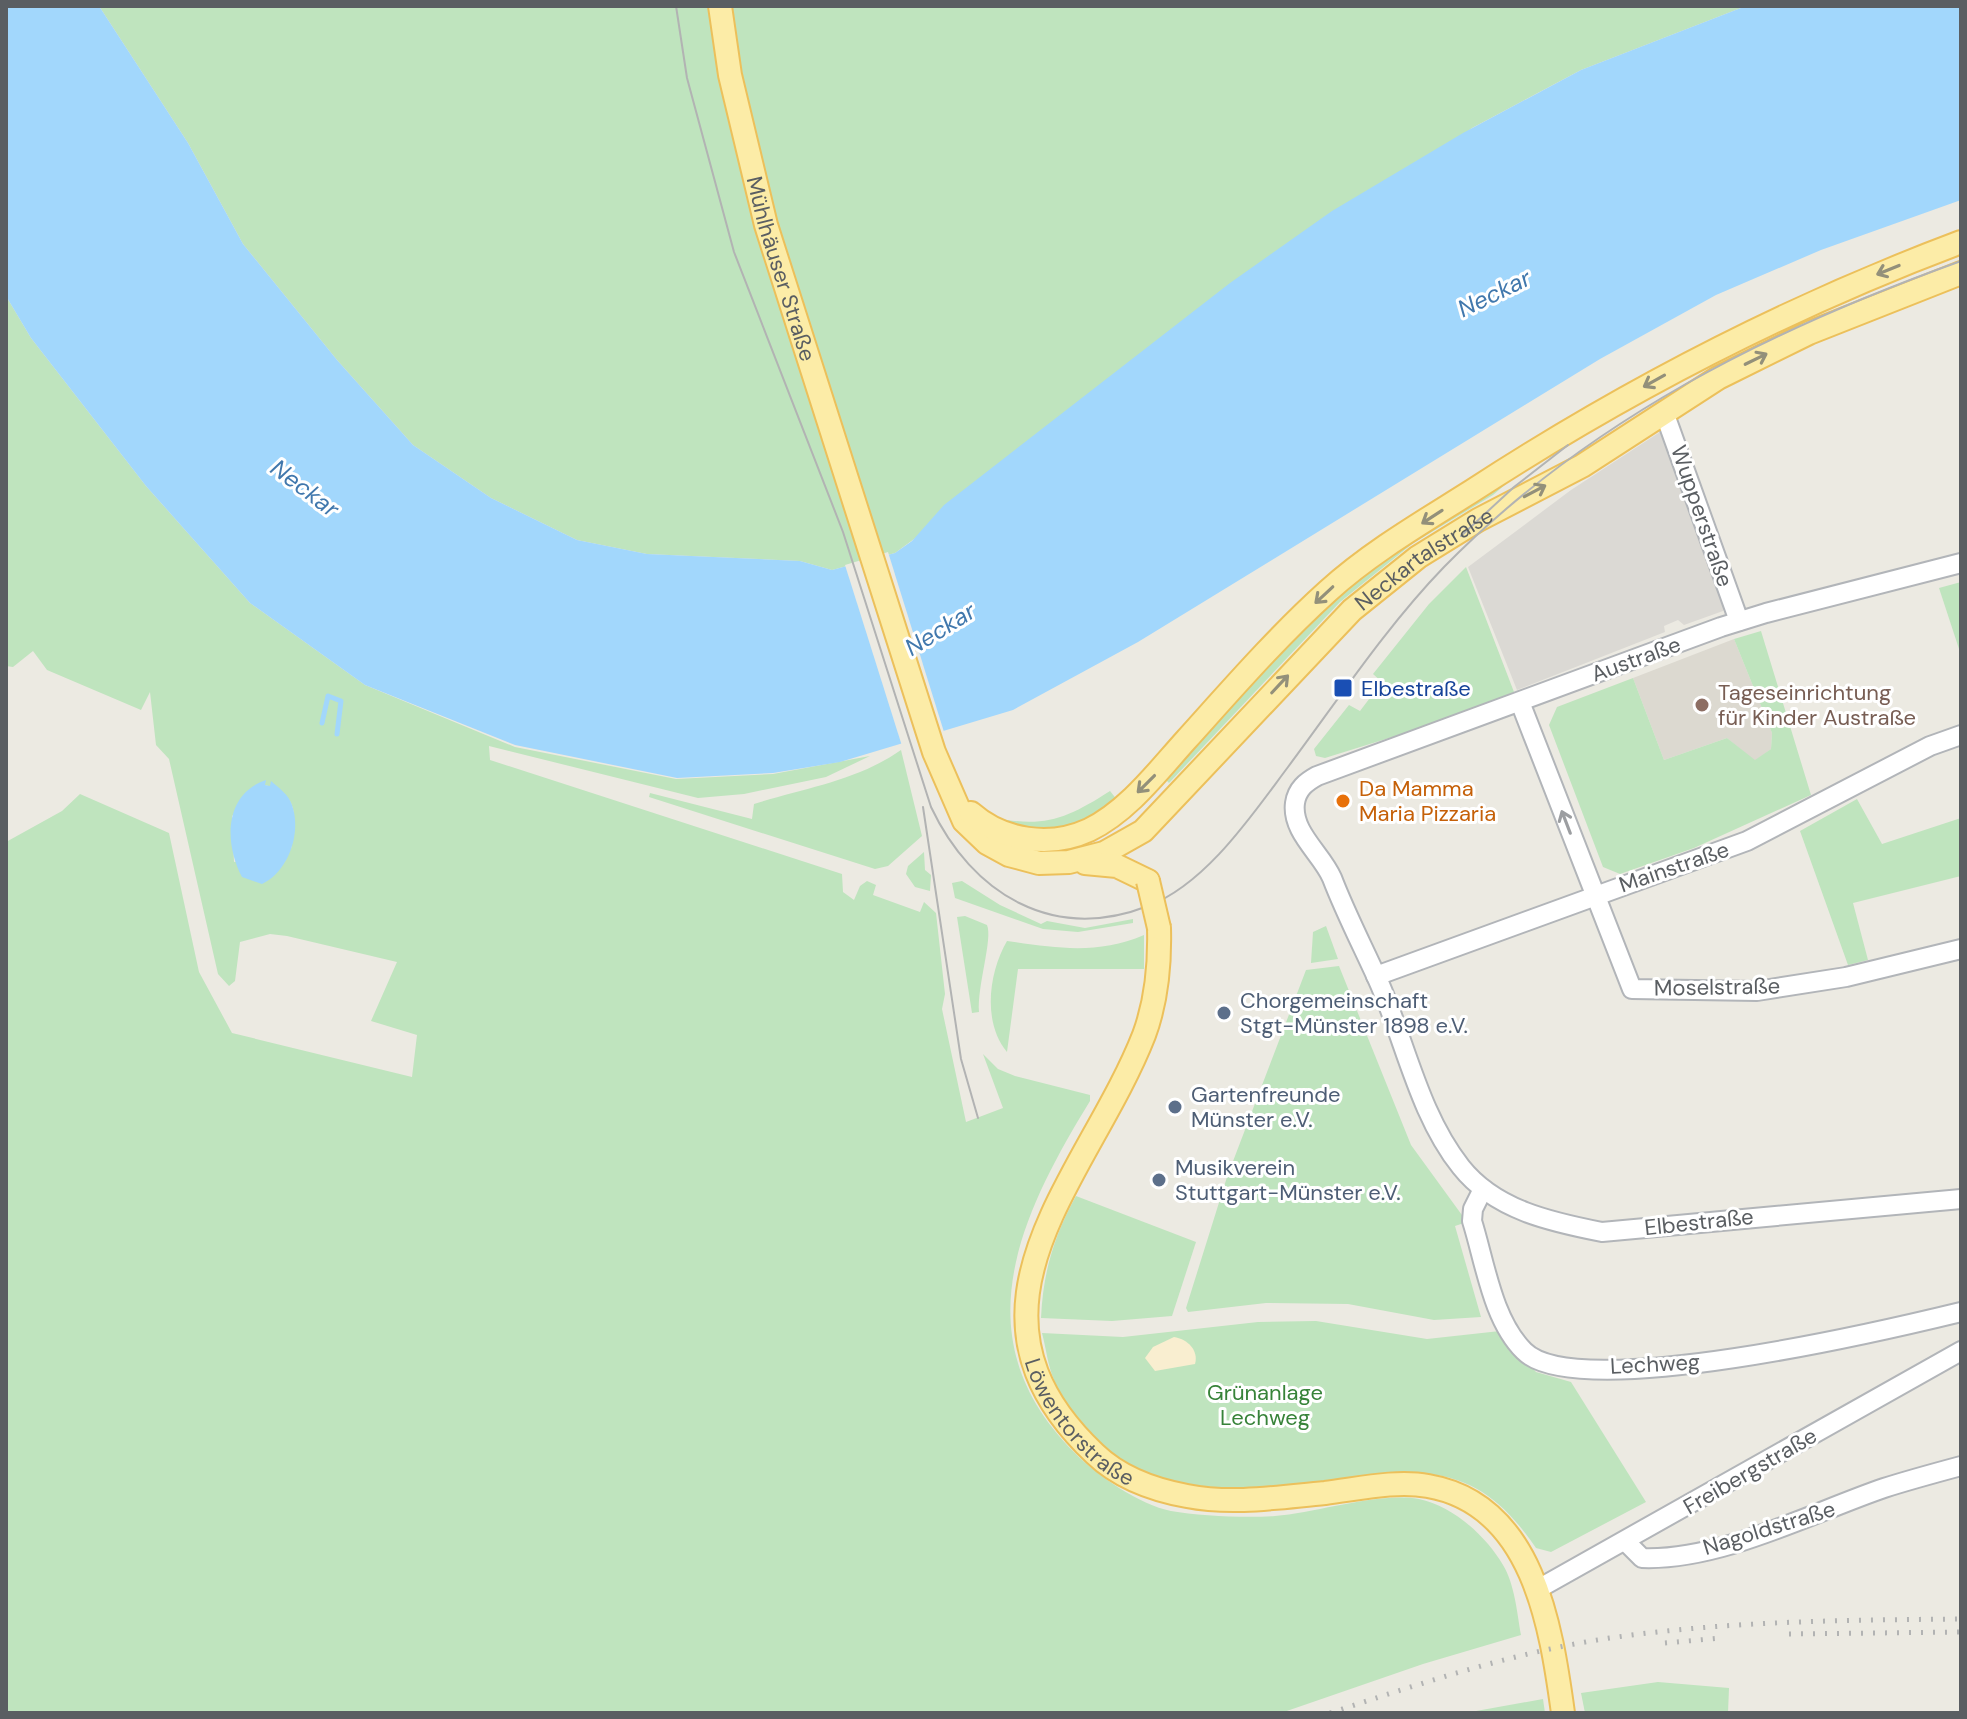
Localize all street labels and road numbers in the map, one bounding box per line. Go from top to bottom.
street label: Mühlhäuser Straße [740,173,823,365]
street label: Wupperstraße [1664,441,1740,591]
street label: Neckartalstraße [1348,500,1498,617]
street label: Austraße [1587,629,1685,689]
street label: Mainstraße [1615,835,1733,899]
street label: Moselstraße [1654,971,1780,1003]
street label: Elbestraße [1643,1202,1755,1242]
street label: Lechweg [1609,1347,1701,1381]
street label: Löwentorstraße [1018,1355,1139,1492]
street label: Freibergstraße [1678,1421,1822,1521]
street label: Nagoldstraße [1699,1494,1839,1562]

